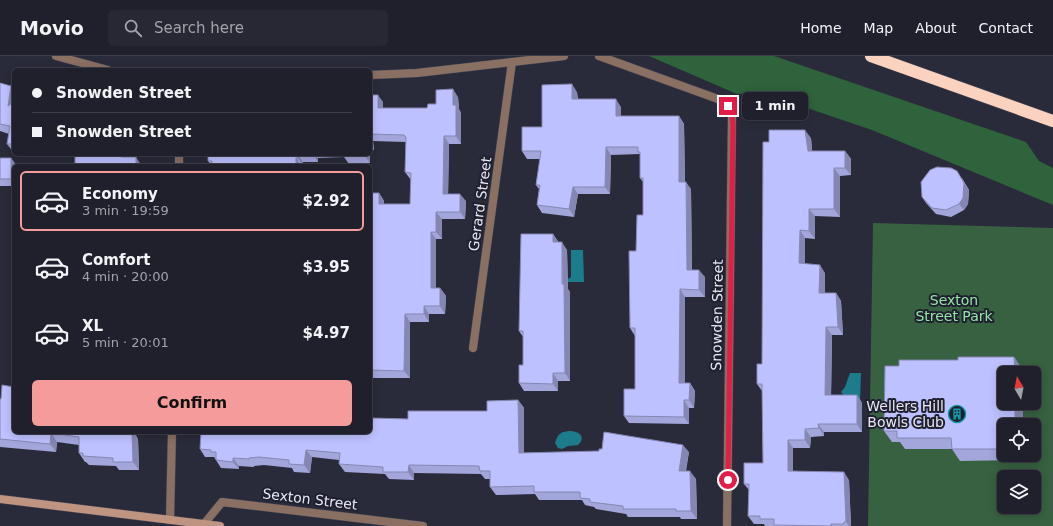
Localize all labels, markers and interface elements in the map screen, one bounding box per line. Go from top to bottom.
search box [108,10,388,46]
text: Movio [20,17,84,39]
icon: search [122,17,144,39]
text: Search here [154,19,244,37]
text: Home [800,20,842,36]
text: Map [864,20,893,36]
text: About [915,20,957,36]
text: Contact [979,20,1033,36]
text: Snowden Street [56,84,191,102]
callout: 1 min [742,92,808,120]
route end [719,97,737,115]
text: 1 min [755,98,795,113]
text: Snowden Street [56,123,191,141]
street label: Gerard Street [465,155,495,252]
icon: car [34,183,70,219]
text: Economy [82,185,158,203]
text: $2.92 [303,192,350,210]
text: 3 min · 19:59 [82,203,169,218]
icon: car [34,249,70,285]
text: Comfort [82,251,150,269]
text: $3.95 [303,258,350,276]
street label: Snowden Street [708,259,726,371]
text: 4 min · 20:00 [82,269,169,284]
park label: Sexton Street Park [915,292,994,324]
icon: car [34,315,70,351]
text: XL [82,317,103,335]
text: $4.97 [303,324,350,342]
text: 5 min · 20:01 [82,335,169,350]
north arrow [997,366,1041,410]
map controls [997,366,1041,514]
button: Confirm [32,380,352,426]
place label: Wellers Hill Bowls Club [866,398,944,430]
building icon: Wellers Hill Bowls Club [947,404,967,424]
button: locate [997,418,1041,462]
button: layers [997,470,1041,514]
route start [719,471,737,489]
street label: Sexton Street [262,485,359,513]

